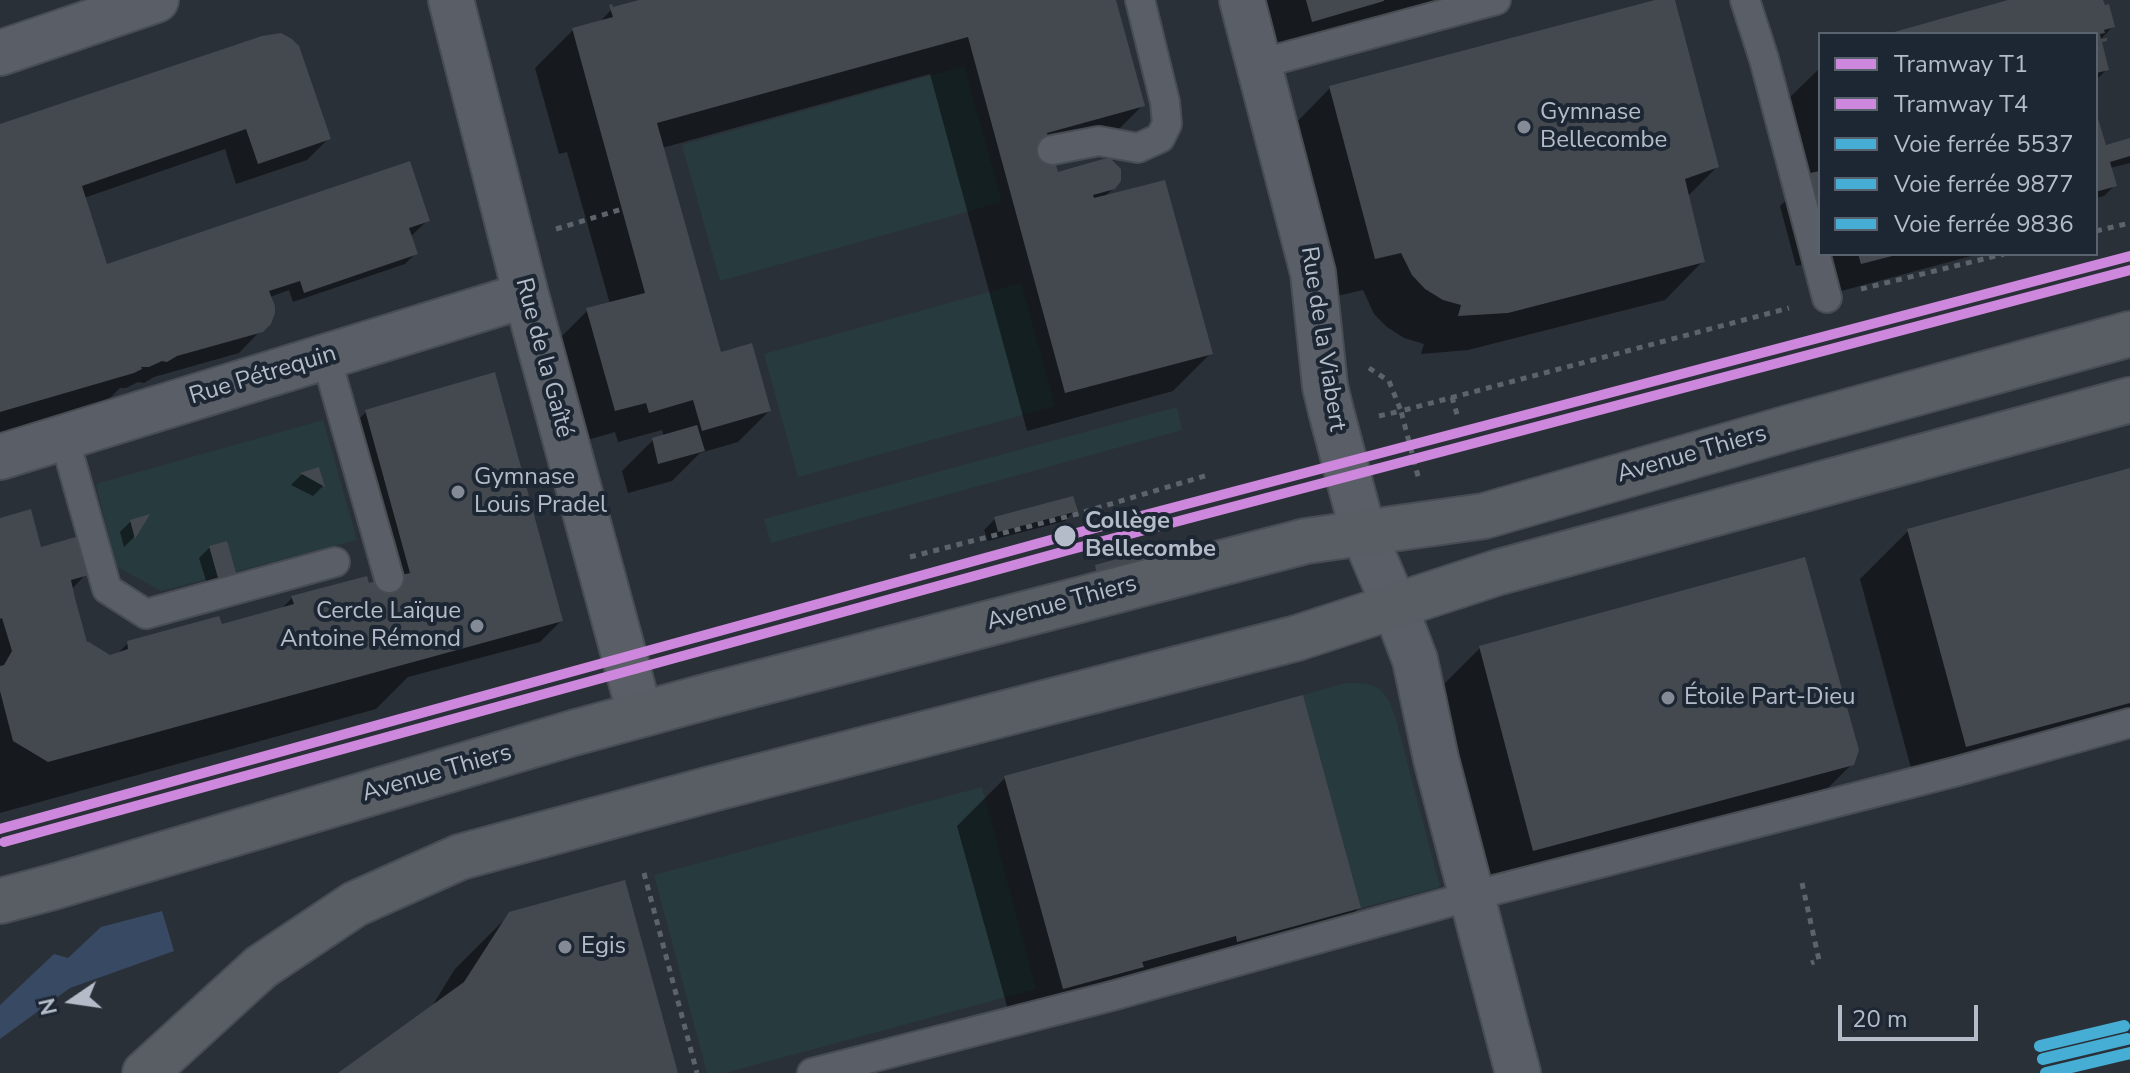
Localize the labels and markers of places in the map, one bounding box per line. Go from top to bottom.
place label: Gymnase Bellecombe [1540,99,1667,155]
marker: Gymnase Bellecombe [1515,118,1533,136]
place label: Gymnase Louis Pradel [474,464,607,520]
marker: Gymnase Louis Pradel [449,483,467,501]
place label: Collège Bellecombe [1085,508,1216,564]
marker: Collège Bellecombe [1052,523,1078,549]
place label: Cercle Laïque Antoine Rémond [280,598,461,654]
marker: Cercle Laïque Antoine Rémond [468,617,486,635]
place label: Étoile Part-Dieu [1684,684,1855,712]
marker: Étoile Part-Dieu [1659,689,1677,707]
place label: Egis [581,933,626,961]
marker: Egis [556,938,574,956]

